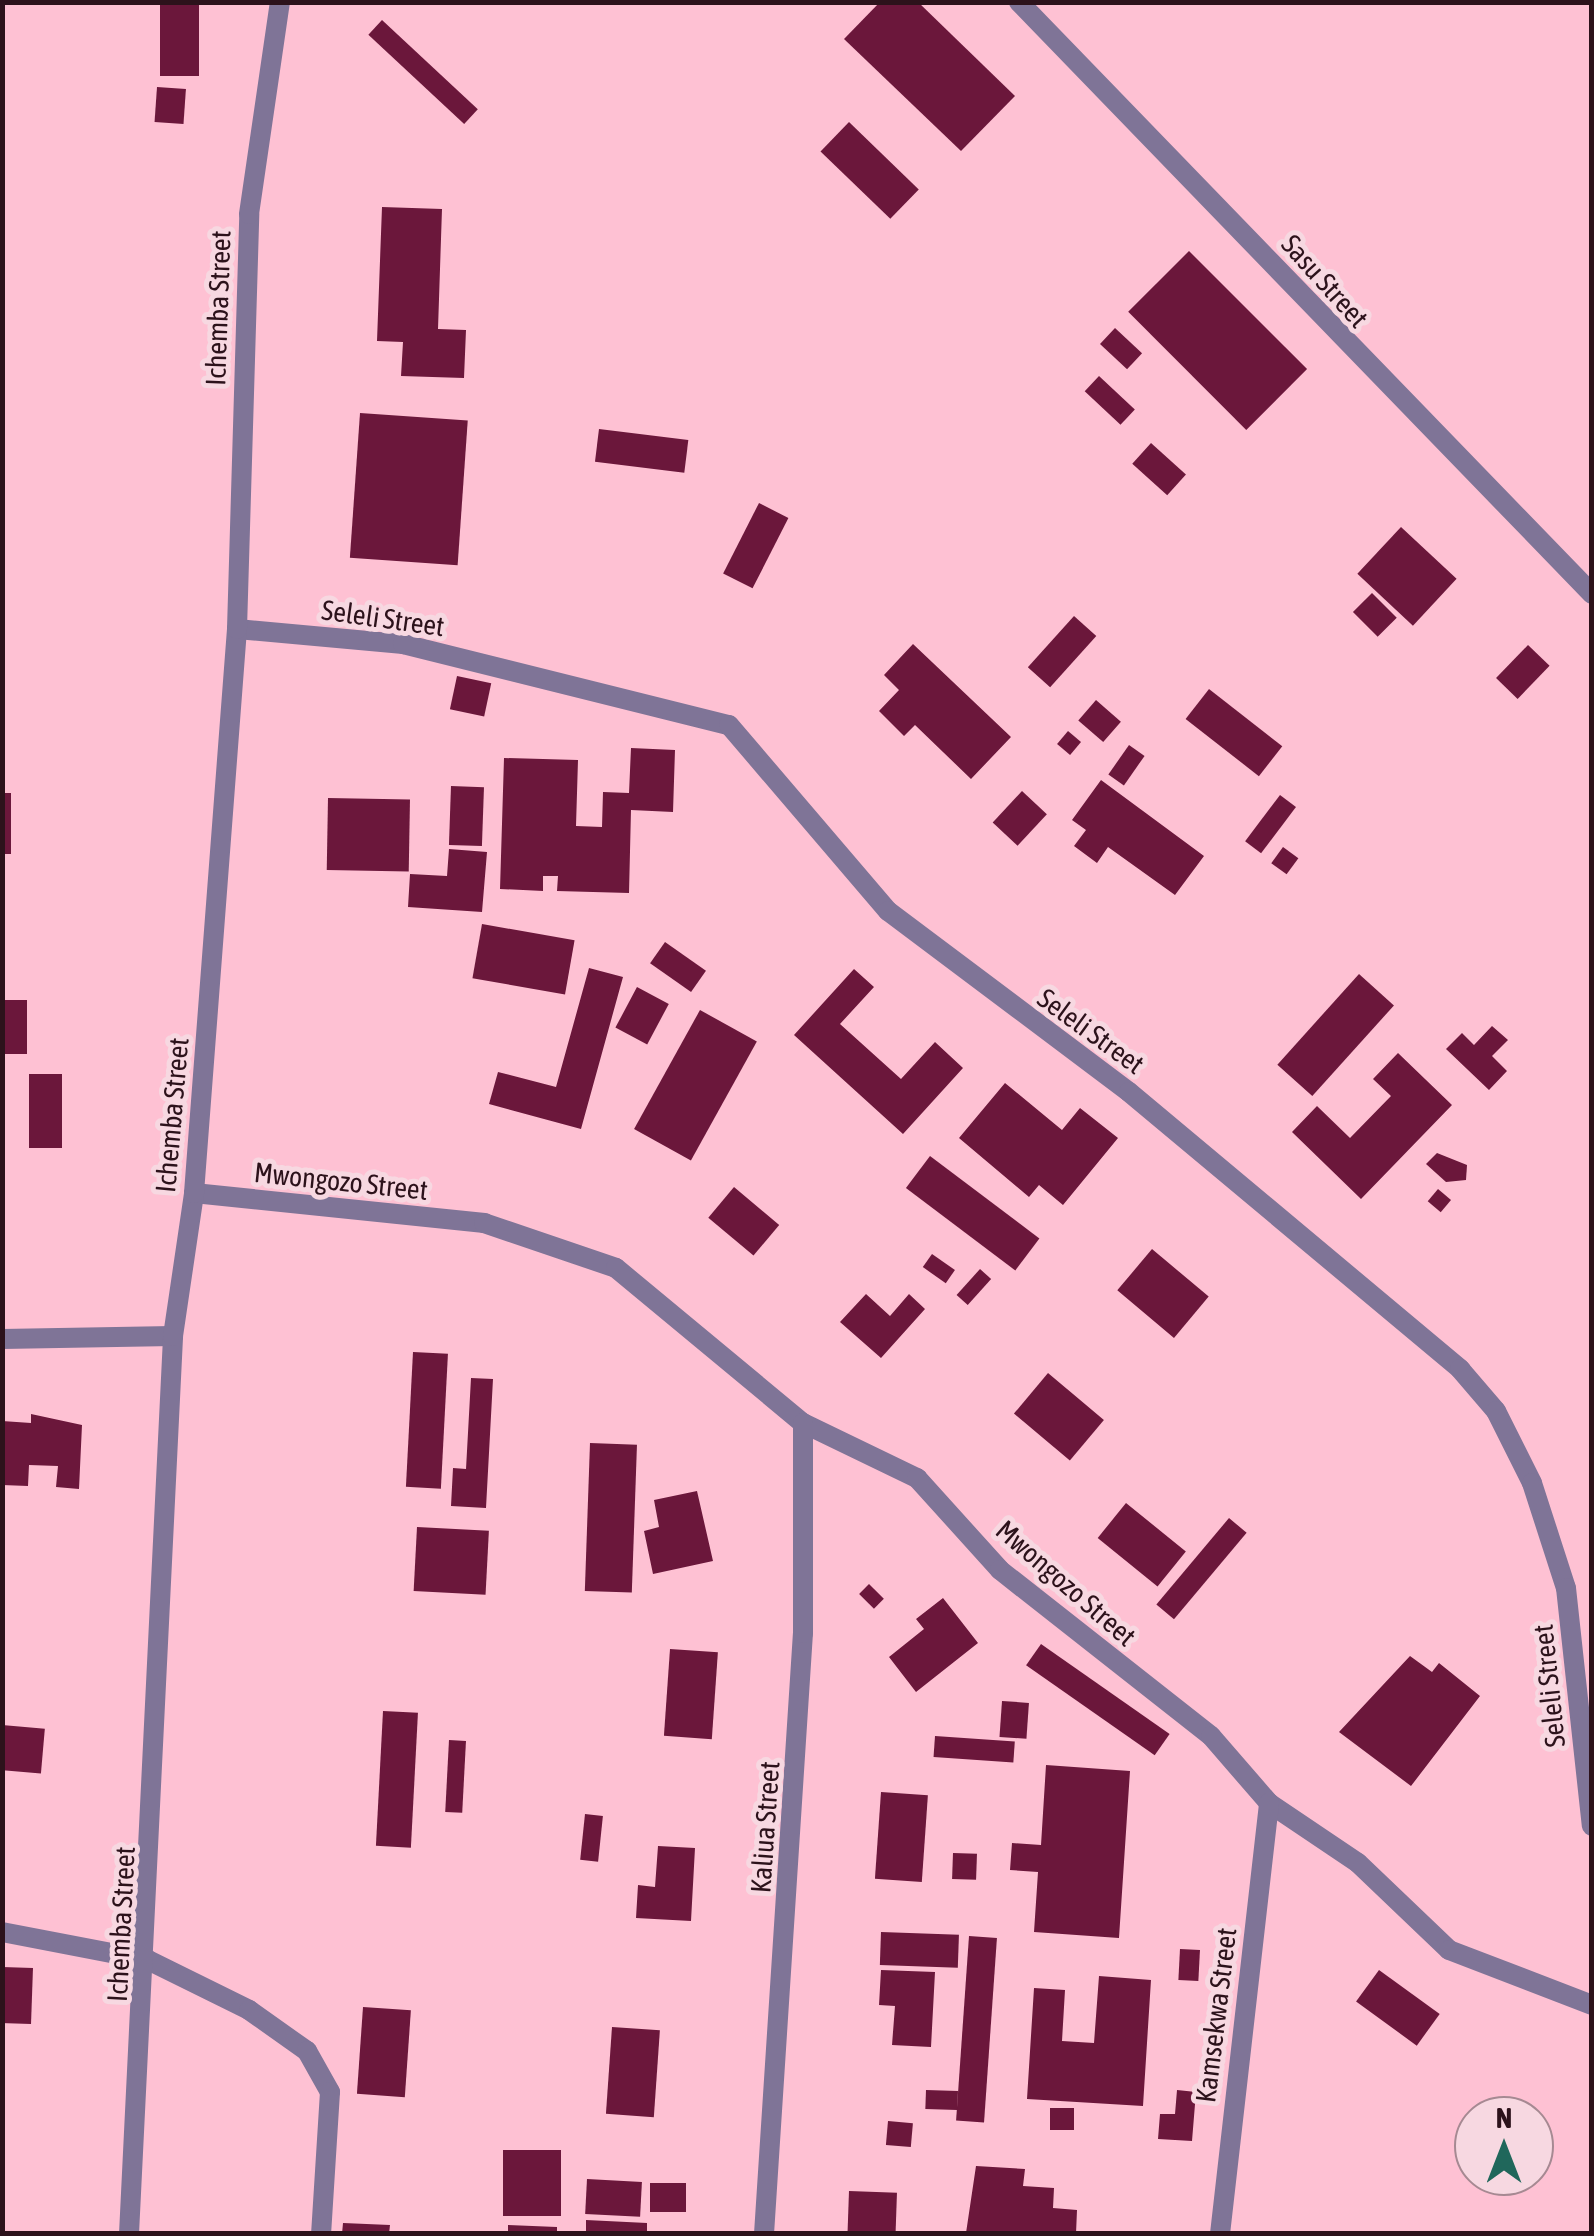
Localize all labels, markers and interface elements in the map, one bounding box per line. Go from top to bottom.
street label: Sasu Street [1275,228,1375,334]
street label: Ichemba Street [198,230,238,386]
street label: Seleli Street [320,593,446,643]
street label: Seleli Street [1031,981,1151,1081]
street label: Ichemba Street [148,1036,196,1194]
street label: Mwongozo Street [252,1155,430,1207]
street label: Mwongozo Street [989,1513,1143,1653]
street label: Seleli Street [1526,1623,1572,1749]
street label: Kaliua Street [744,1760,786,1894]
street label: Ichemba Street [100,1845,142,2003]
street label: Kamsekwa Street [1189,1926,1243,2104]
north arrow [1454,2096,1554,2196]
text: N [1496,2102,1512,2134]

